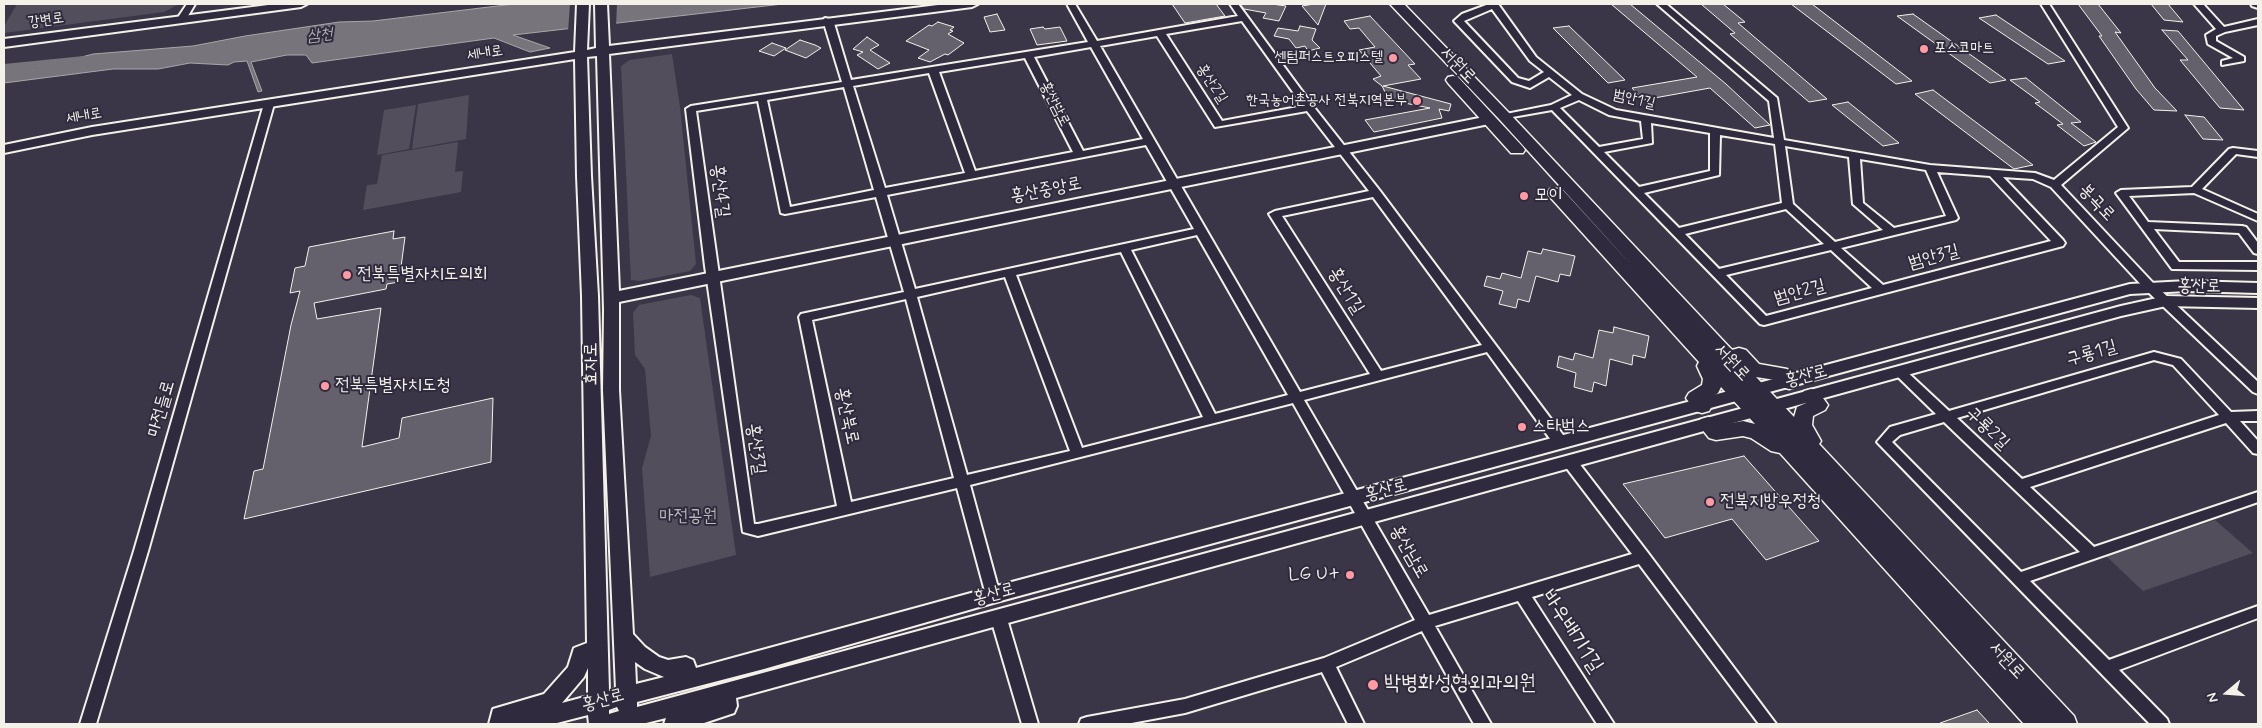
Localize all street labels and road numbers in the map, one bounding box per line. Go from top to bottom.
street label: 강변로 [27,10,65,32]
street label: 세내로 [466,42,504,66]
street label: 서원로 [1434,43,1480,89]
street label: 홍산2길 [1192,61,1230,107]
street label: 홍산남로 [1035,78,1073,130]
street label: 범안1길 [1611,86,1657,114]
street label: 세내로 [65,105,103,129]
street label: 홍산4길 [705,163,733,219]
street label: 홍산중앙로 [1008,173,1084,209]
street label: 봉곡로 [2073,180,2119,226]
street label: 범안3길 [1906,241,1962,275]
street label: 홍산1길 [1322,263,1368,319]
street label: 범안2길 [1772,276,1828,310]
street label: 홍산로 [2177,276,2221,298]
street label: 구룡1길 [2064,337,2120,371]
street label: 서원로 [1708,340,1754,386]
street label: 효자로 [581,342,603,386]
street label: 홍산로 [1782,361,1830,393]
street label: 마전들로 [144,378,180,440]
street label: 홍산북로 [829,385,863,447]
street label: 구룡2길 [1961,403,2013,455]
street label: 홍산3길 [741,422,769,476]
street label: 홍산로 [1362,475,1410,507]
street label: 홍산남로 [1384,522,1432,582]
street label: 홍산로 [970,579,1018,611]
street label: 바우배기1길 [1535,586,1607,678]
street label: 서원로 [1983,638,2029,684]
street label: 홍산로 [579,685,627,717]

